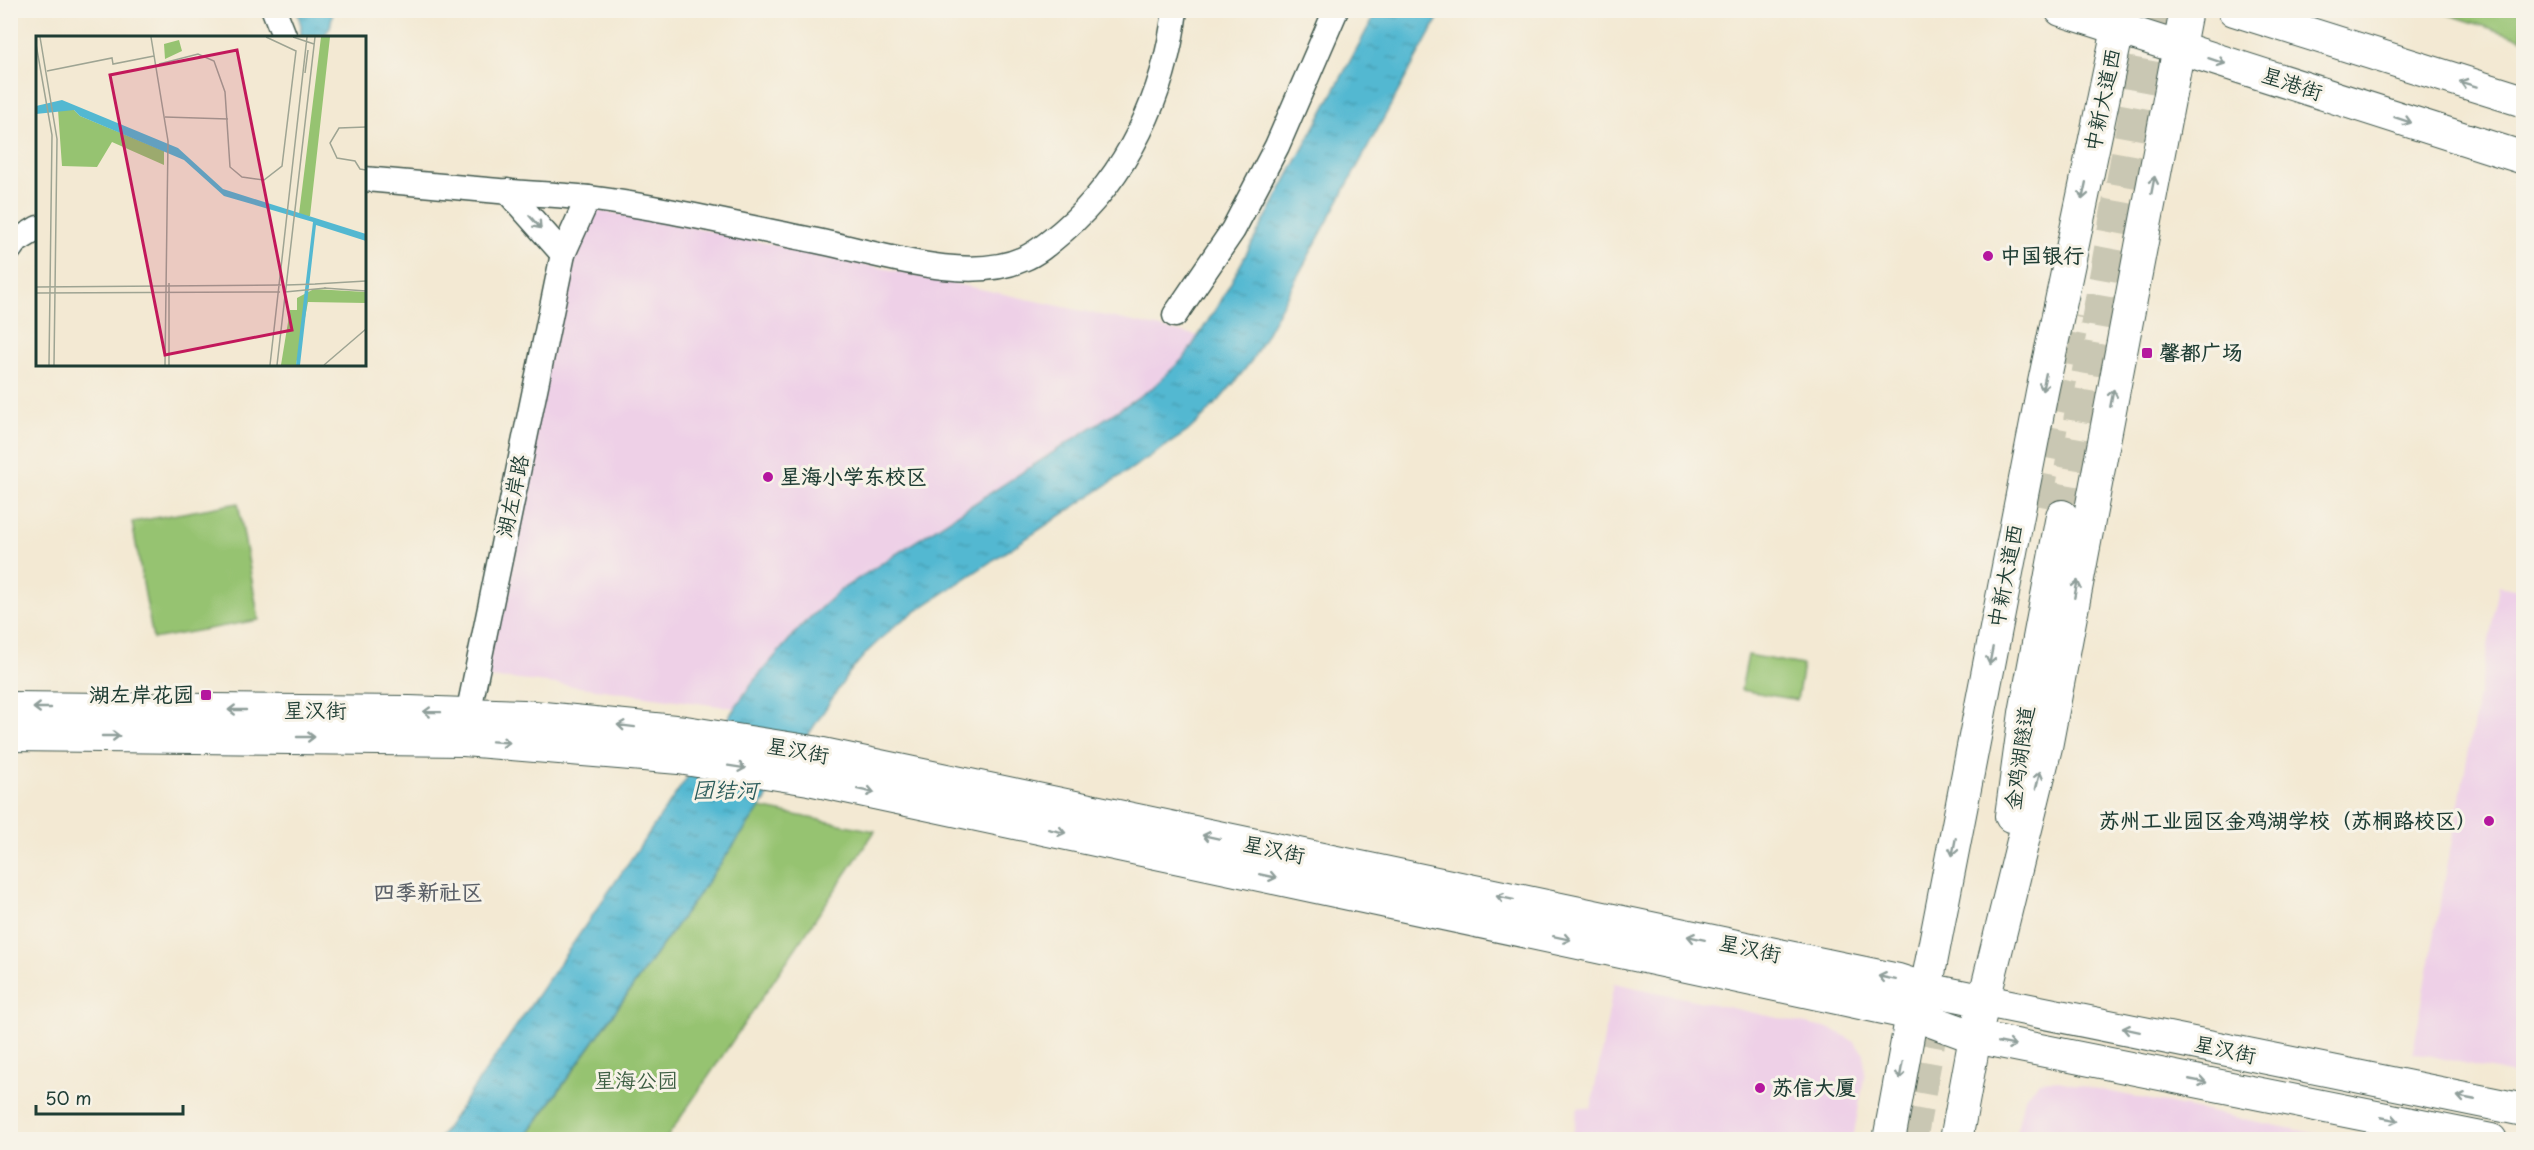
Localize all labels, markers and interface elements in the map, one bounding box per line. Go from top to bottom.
inset map [36,36,366,366]
street label: 中新大道西 [2074,45,2128,154]
one-way arrow [2207,56,2226,67]
street label: 星港街 [2258,57,2328,107]
one-way arrow [2459,78,2478,89]
one-way arrow [2393,115,2412,126]
one-way arrow [2147,176,2158,196]
one-way arrow [2077,181,2089,200]
one-way arrow [528,215,542,230]
place label: 中国银行 [2000,238,2084,270]
marker: 中国银行 [1981,249,1995,263]
place label: 馨都广场 [2159,335,2243,367]
marker: 馨都广场 [2140,346,2154,360]
one-way arrow [2038,372,2049,391]
one-way arrow [2107,388,2118,408]
street label: 湖左岸路 [487,451,535,540]
place label: 星海小学东校区 [780,459,927,491]
marker: 星海小学东校区 [761,470,775,484]
street label: 中新大道西 [1978,521,2030,630]
one-way arrow [2071,580,2082,600]
one-way arrow [1985,646,1996,665]
place label: 湖左岸花园 [89,677,194,709]
marker: 湖左岸花园 [199,688,213,702]
street label: 星汉街 [284,693,347,725]
one-way arrow [33,703,53,714]
one-way arrow [228,704,248,716]
street label: 金鸡湖隧道 [1995,704,2041,812]
one-way arrow [423,706,443,718]
one-way arrow [617,720,637,731]
street label: 星汉街 [765,728,832,770]
one-way arrow [100,730,120,742]
one-way arrow [295,731,315,743]
one-way arrow [490,736,510,747]
one-way arrow [727,762,746,773]
one-way arrow [2032,771,2044,790]
water label: 团结河 [692,772,761,805]
one-way arrow [856,786,875,797]
place label: 苏州工业园区金鸡湖学校（苏桐路校区） [2099,803,2477,835]
marker: 苏州工业园区金鸡湖学校（苏桐路校区） [2482,814,2496,828]
one-way arrow [1047,826,1066,838]
street label: 星汉街 [1240,826,1309,870]
one-way arrow [1202,830,1221,842]
one-way arrow [1948,837,1959,857]
one-way arrow [1258,871,1277,882]
district label: 四季新社区 [373,874,483,907]
one-way arrow [1496,892,1515,904]
street label: 星汉街 [1716,925,1785,969]
one-way arrow [1687,932,1706,943]
one-way arrow [1552,933,1571,945]
one-way arrow [1877,972,1897,983]
one-way arrow [2122,1024,2141,1035]
street label: 星汉街 [2191,1026,2260,1070]
one-way arrow [1997,1039,2016,1050]
one-way arrow [1895,1061,1906,1081]
park label: 星海公园 [594,1063,678,1095]
place label: 苏信大厦 [1772,1070,1856,1102]
one-way arrow [2188,1076,2208,1087]
scale bar [36,1078,183,1116]
marker: 苏信大厦 [1753,1081,1767,1095]
text: 50 m [45,1084,92,1111]
one-way arrow [2457,1092,2476,1104]
one-way arrow [2379,1114,2399,1125]

